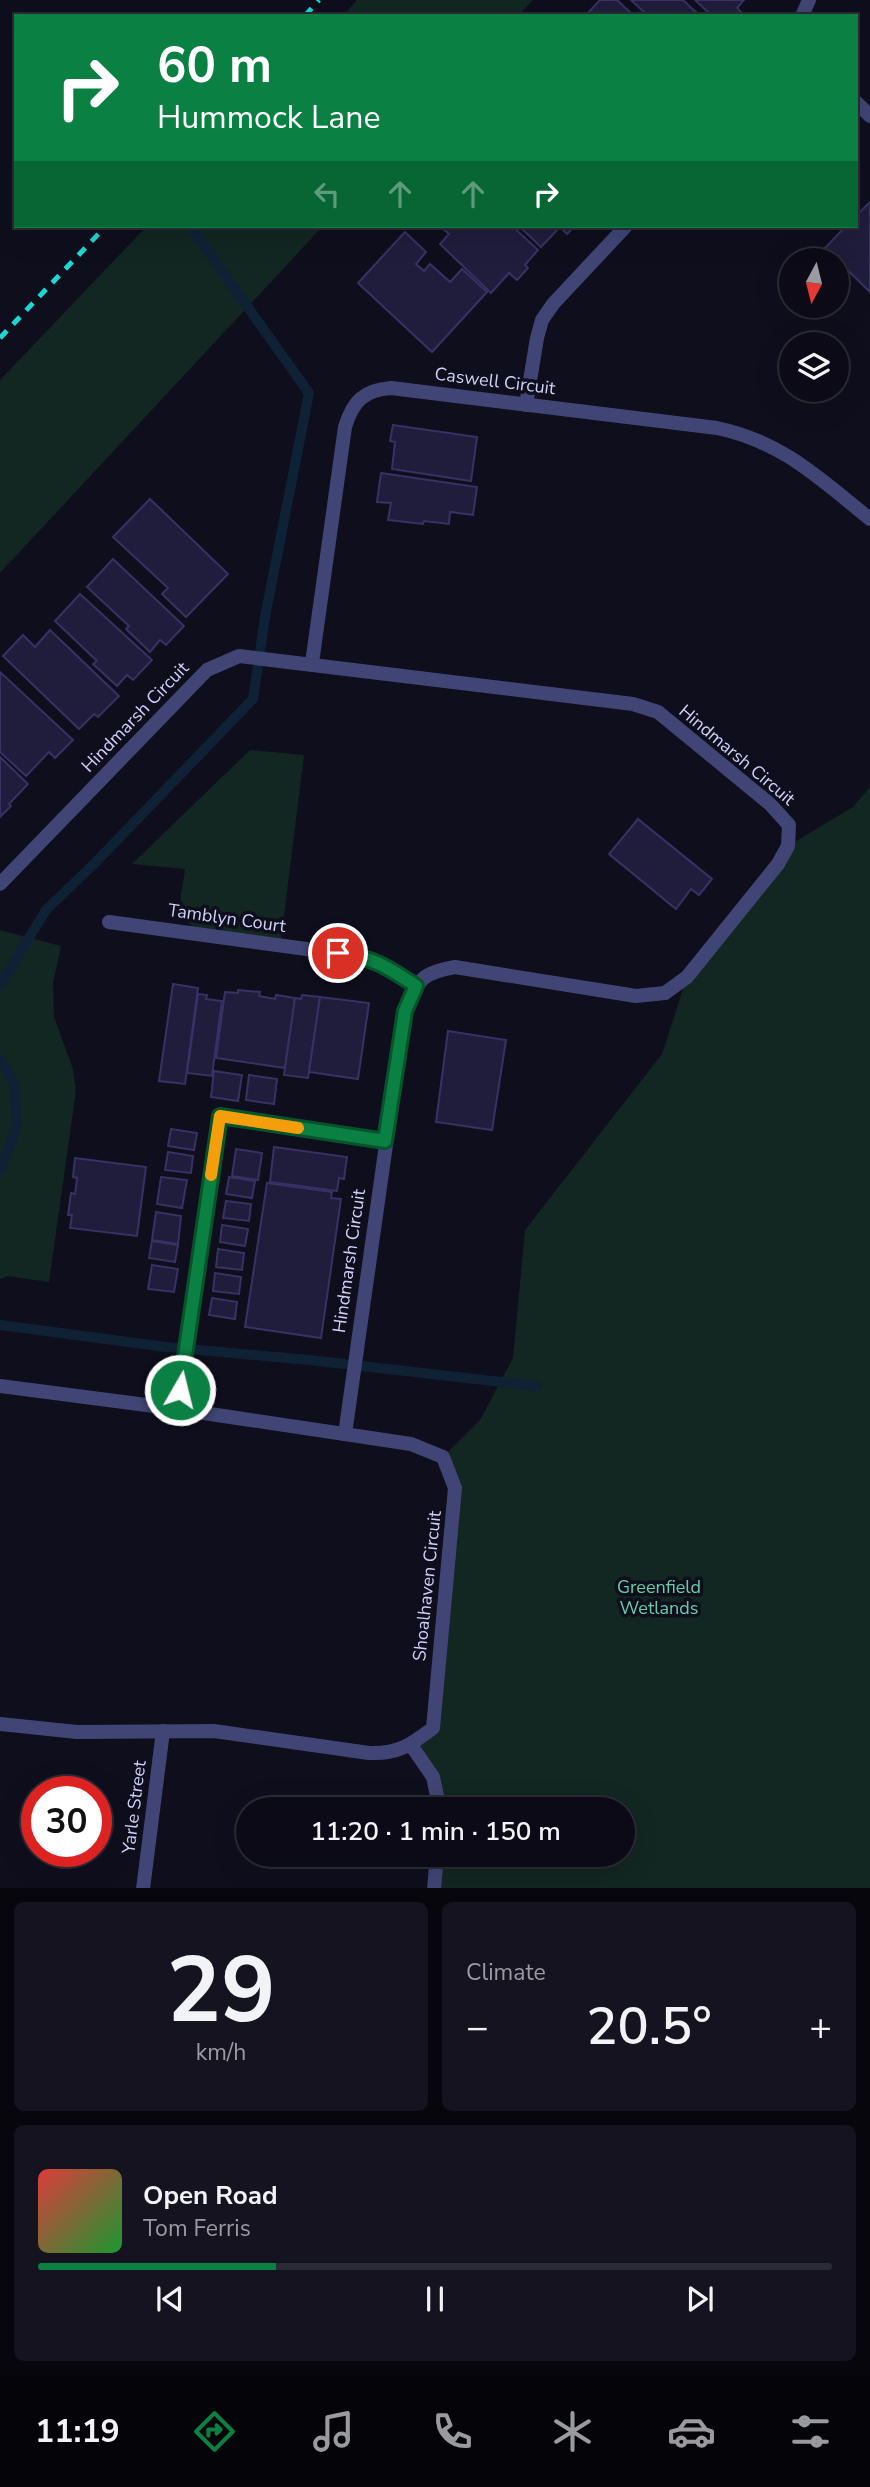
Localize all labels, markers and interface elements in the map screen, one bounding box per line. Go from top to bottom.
text: 60 m [157,32,272,99]
icon: right [42,42,133,133]
text: Hummock Lane [157,96,380,139]
icon: left [308,175,346,213]
icon: ahead [381,175,419,213]
icon: ahead [454,175,492,213]
icon: right [527,175,565,213]
north arrow [779,248,849,318]
map controls [779,248,849,402]
button: layers [779,332,849,402]
street label: Caswell Circuit [433,362,557,400]
street label: Hindmarsh Circuit [76,656,194,777]
street label: Hindmarsh Circuit [674,699,801,811]
street label: Tamblyn Court [166,898,288,938]
pin [308,923,368,983]
icon: arrive [319,934,357,972]
street label: Hindmarsh Circuit [327,1187,371,1334]
position arrow [143,1353,217,1427]
street label: Shoalhaven Circuit [407,1509,447,1662]
park label: Greenfield Wetlands [617,1575,701,1620]
street label: Yarle Street [116,1758,152,1856]
speed limit sign: 30 [21,1776,112,1867]
text: 11:20 · 1 min · 150 m [310,1814,561,1849]
text: 29 [166,1929,276,2053]
text: Climate [466,1957,546,1988]
text: 20.5° [586,1991,712,2062]
text: − [466,2002,489,2053]
text: + [809,2002,832,2053]
text: km/h [196,2037,246,2068]
text: Open Road [143,2178,278,2213]
text: Tom Ferris [143,2213,251,2244]
icon: previous [151,2280,189,2318]
icon: pause [416,2280,454,2318]
icon: next [681,2280,719,2318]
icon: directions [190,2407,239,2456]
icon: music [309,2407,358,2456]
icon: phone [428,2407,477,2456]
icon: climate [548,2407,597,2456]
icon: car [667,2407,716,2456]
icon: filters [786,2407,835,2456]
text: 11:19 [35,2410,120,2453]

